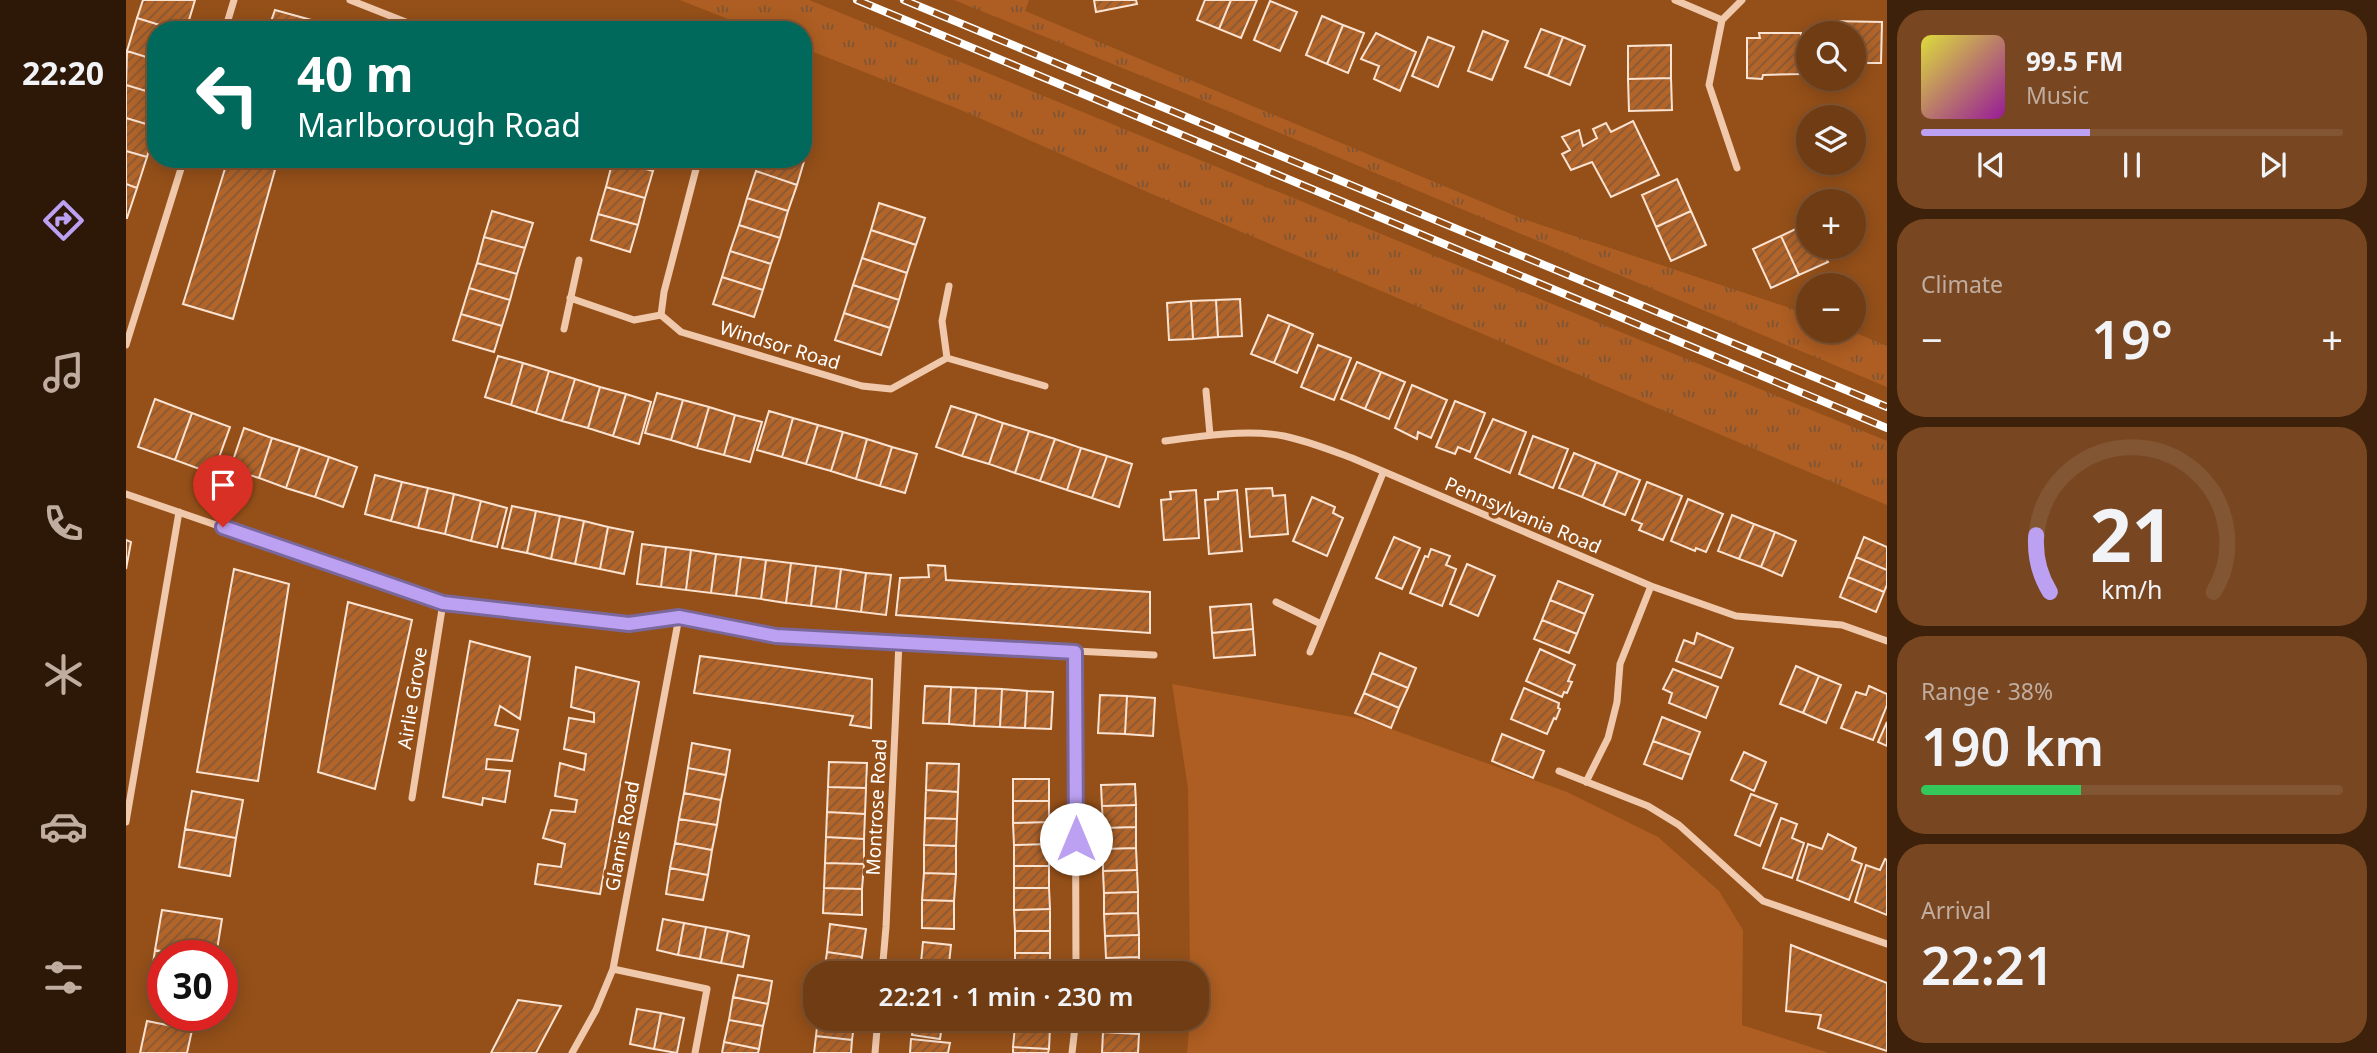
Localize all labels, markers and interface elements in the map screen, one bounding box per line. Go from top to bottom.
map controls [1796,21,1866,343]
button: search [1796,21,1866,91]
text: 40 m [297,40,414,106]
text: 99.5 FM [2026,43,2123,79]
icon: left [182,49,273,140]
text: 22:20 [22,51,104,94]
text: Music [2026,79,2089,111]
text: Marlborough Road [297,103,581,146]
button: layers [1796,105,1866,175]
icon: previous [1972,146,2010,184]
icon: pause [2113,146,2151,184]
icon: next [2254,146,2292,184]
button: + [1796,189,1866,259]
icon: directions [39,196,88,245]
text: Climate [1921,268,2003,300]
button: − [1796,273,1866,343]
text: 19° [2091,303,2173,374]
text: − [1921,313,1943,365]
text: + [2321,313,2343,365]
street label: Windsor Road [716,314,844,376]
icon: music [39,348,88,397]
pin [193,455,253,527]
icon: arrive [204,466,242,504]
street label: Pennsylvania Road [1441,470,1605,560]
text: 21 [2090,485,2174,584]
icon: phone [39,499,88,548]
text: km/h [2101,572,2163,606]
street label: Airlie Grove [391,645,433,751]
icon: climate [39,650,88,699]
text: Range · 38% [1921,675,2053,707]
text: 190 km [1921,710,2104,781]
street label: Montrose Road [859,738,893,876]
street label: Glamis Road [599,779,645,893]
icon: car [39,802,88,851]
position arrow [1039,802,1113,876]
text: Arrival [1921,894,1991,926]
text: 22:21 [1921,929,2054,1000]
speed limit sign: 30 [147,940,238,1031]
icon: filters [39,953,88,1002]
text: 22:21 · 1 min · 230 m [879,978,1133,1014]

